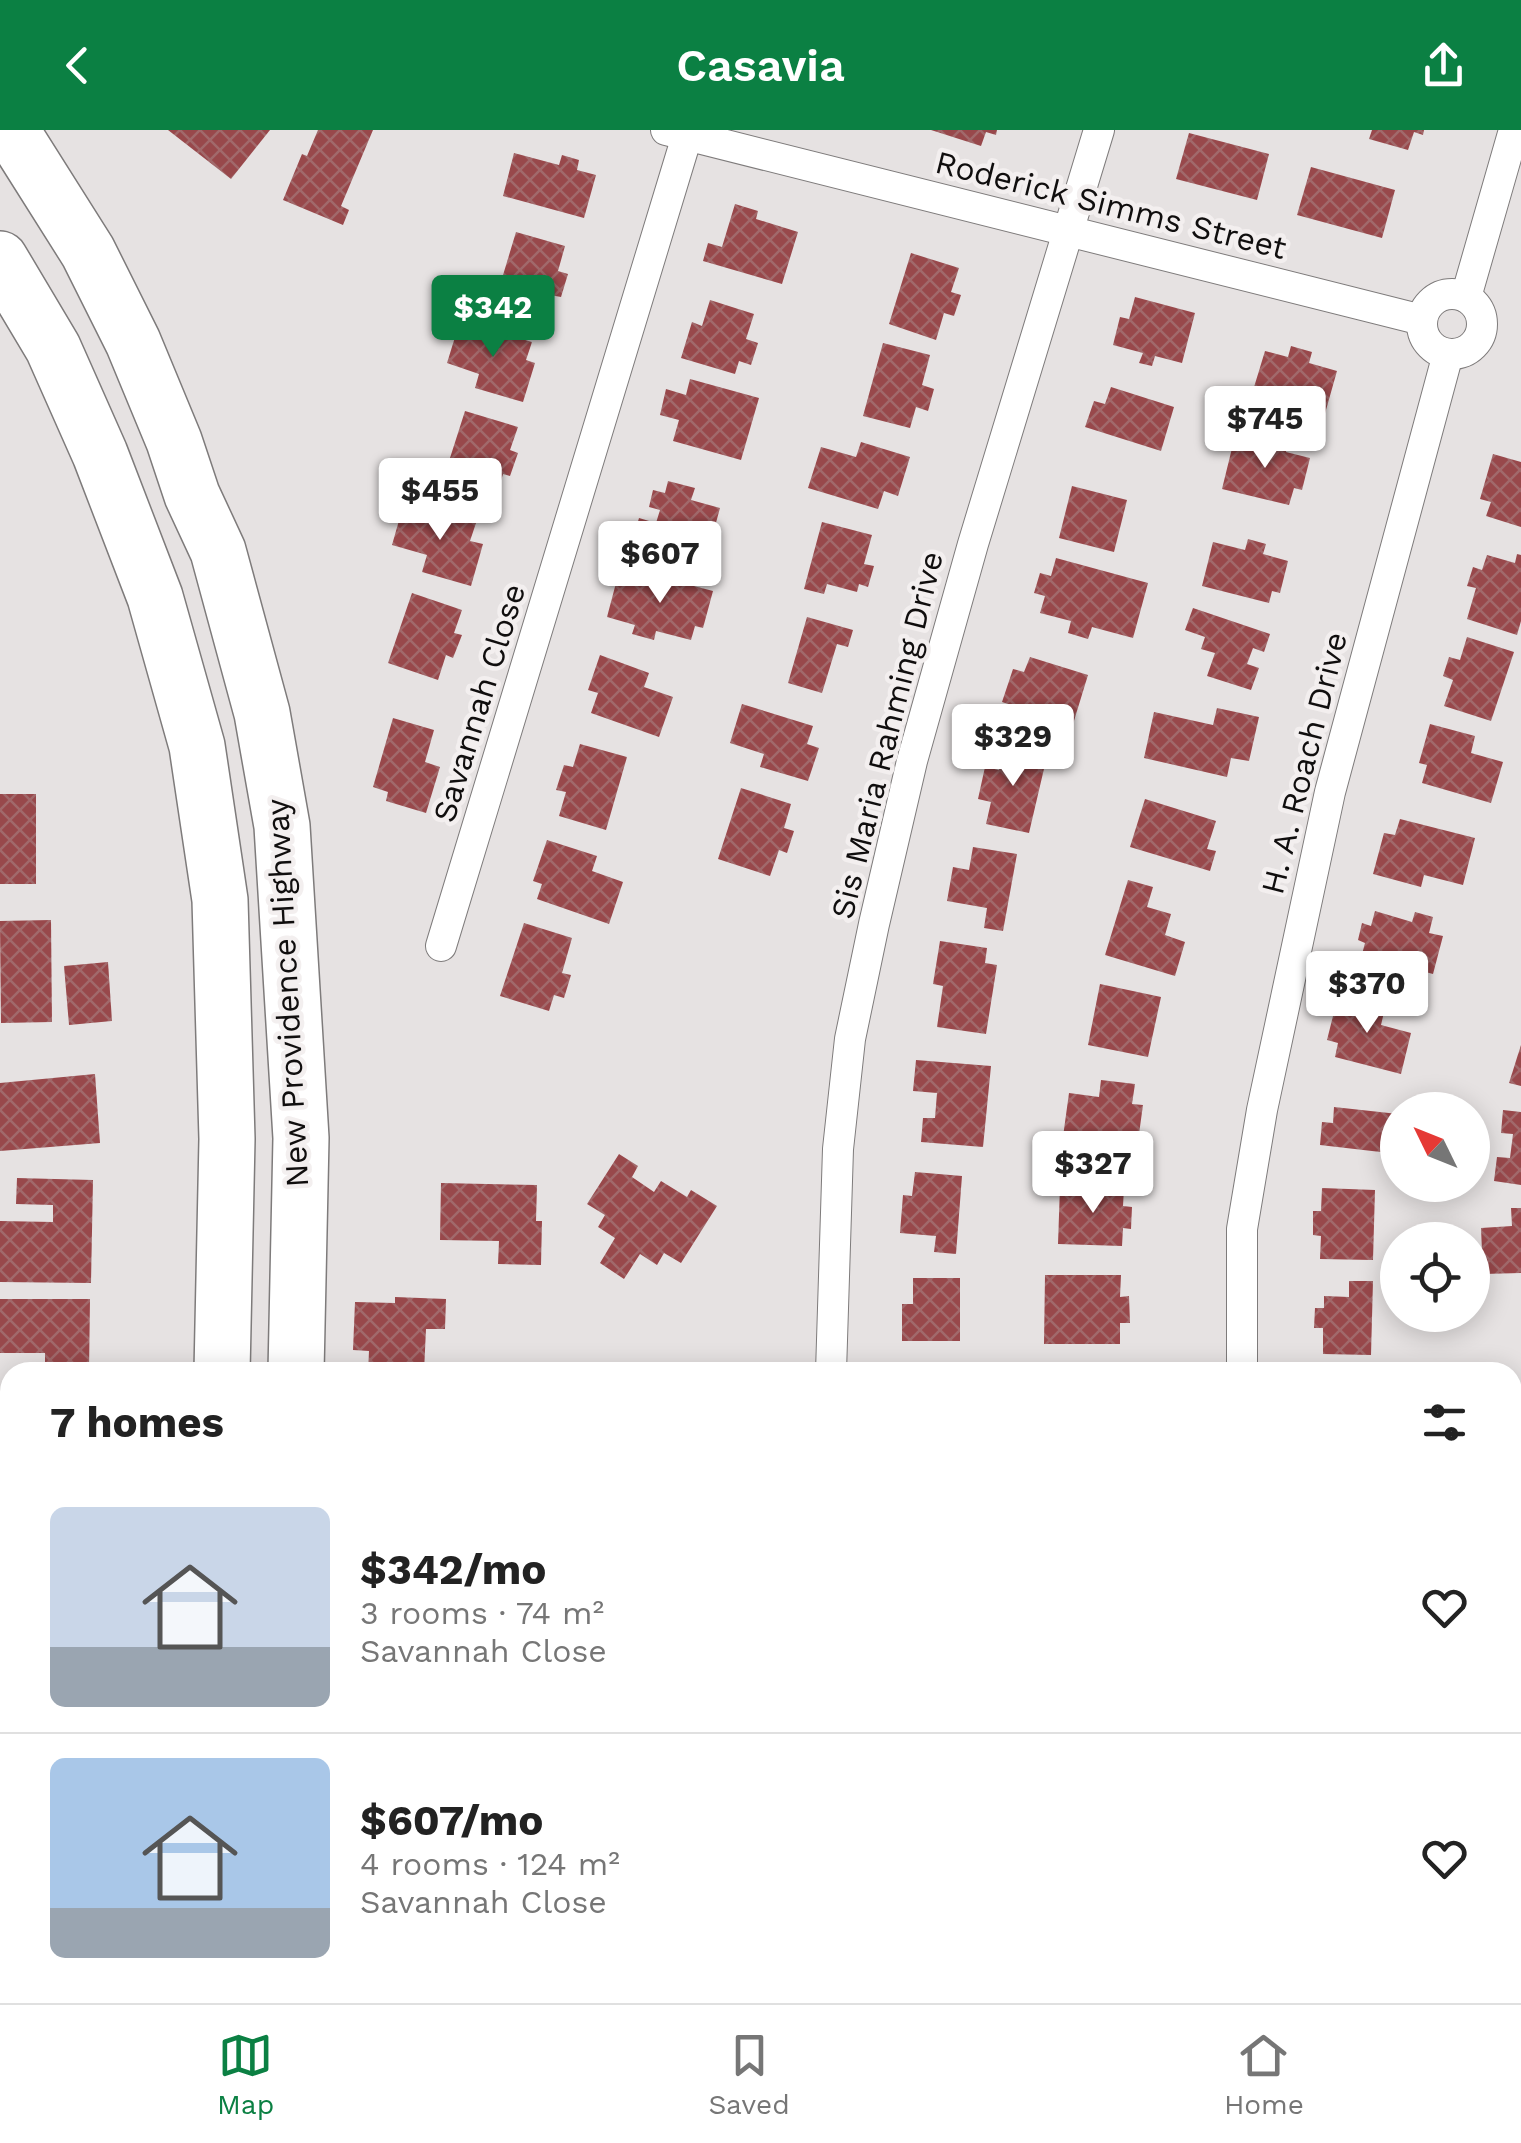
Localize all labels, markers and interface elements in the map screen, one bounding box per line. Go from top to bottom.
icon: back [50,38,105,93]
icon: share [1416,38,1471,93]
text: Casavia [676,39,845,92]
street label: Roderick Simms Street [932,143,1290,267]
pin: $342 [434,275,552,360]
text: $342 [454,288,532,326]
pin: $745 [1206,386,1324,471]
text: $745 [1227,399,1303,437]
pin: $455 [381,458,499,543]
text: $455 [401,471,479,509]
pin: $607 [601,521,719,606]
text: $607 [620,534,700,572]
street label: Sis Maria Rahming Drive [823,547,951,923]
street label: Savannah Close [425,579,533,827]
street label: H. A. Roach Drive [1253,628,1355,898]
pin: $329 [954,704,1072,789]
text: $329 [974,717,1052,755]
street label: New Providence Highway [258,797,316,1188]
pin: $370 [1308,951,1426,1036]
text: $370 [1328,964,1406,1002]
north arrow [1380,1092,1490,1202]
map controls [1380,1092,1490,1332]
pin: $327 [1034,1131,1152,1216]
text: $327 [1054,1144,1132,1182]
button: locate [1380,1222,1490,1332]
icon: filters [1417,1395,1472,1450]
text: 7 homes [50,1398,224,1447]
text: $342/mo [360,1545,546,1594]
icon: home [130,1547,250,1667]
icon: heart [1417,1580,1472,1635]
text: 3 rooms · 74 m² [360,1594,604,1632]
text: Savannah Close [360,1632,607,1670]
text: $607/mo [360,1796,543,1845]
icon: home [130,1798,250,1918]
icon: heart [1417,1831,1472,1886]
text: 4 rooms · 124 m² [360,1845,620,1883]
text: Savannah Close [360,1883,607,1921]
tab: Map [217,2028,274,2121]
tab: Saved [708,2028,790,2121]
tab: Home [1224,2028,1304,2121]

